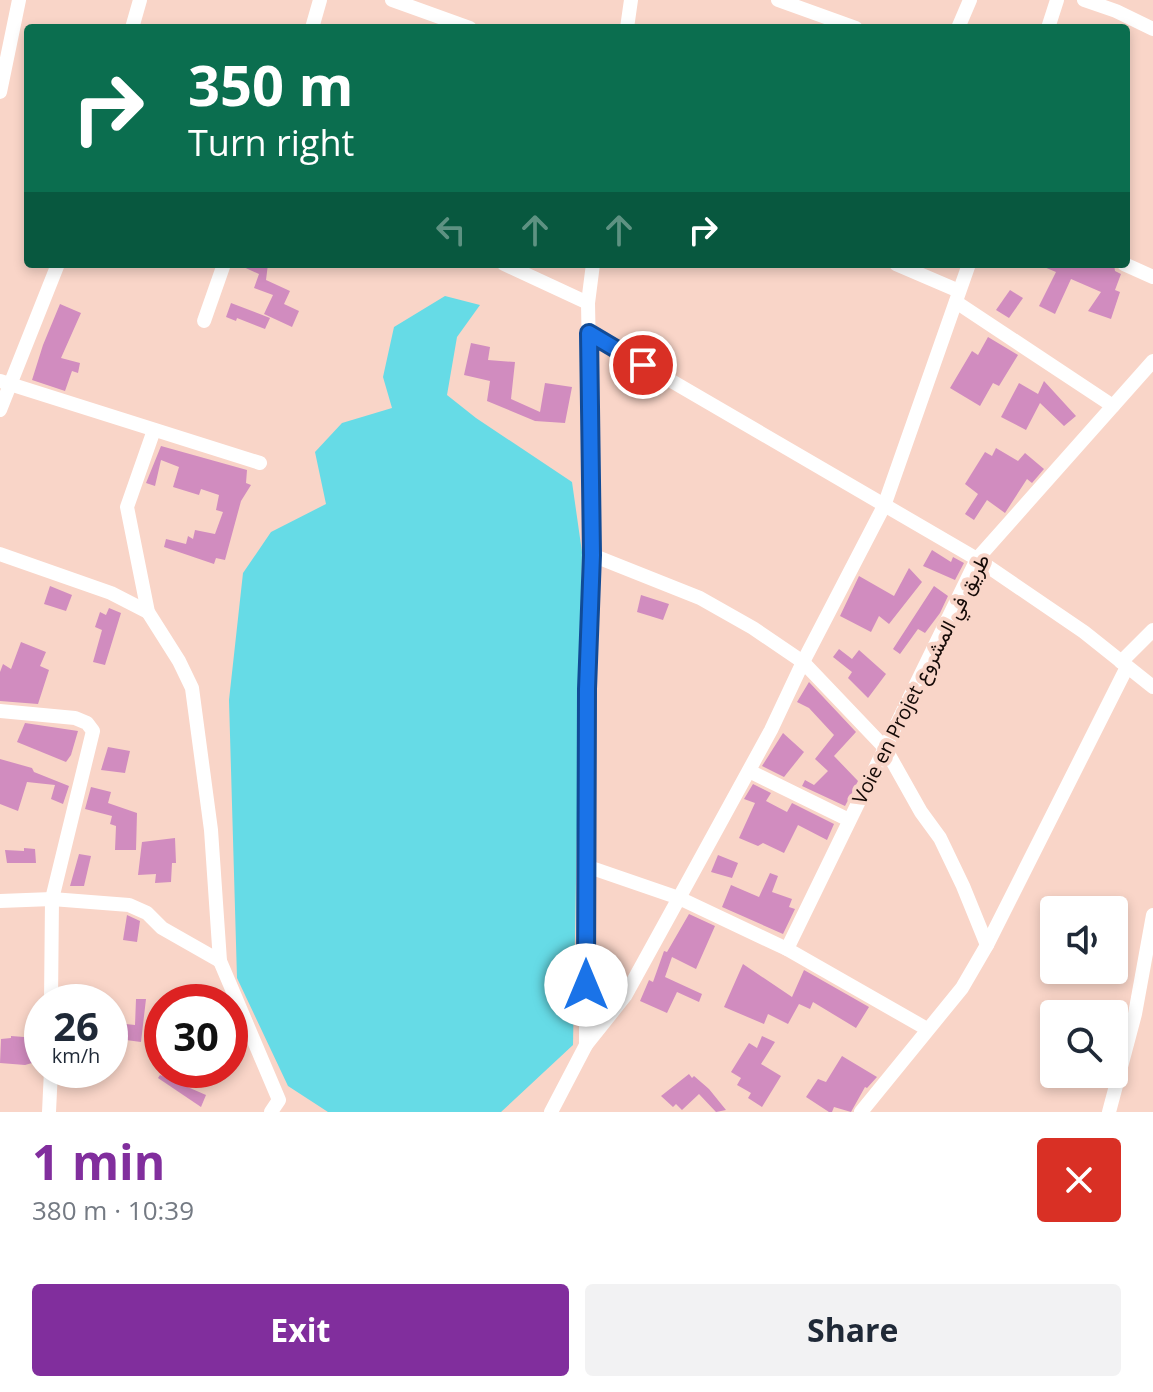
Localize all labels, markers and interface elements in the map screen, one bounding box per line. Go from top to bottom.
text: 350 m [188,46,354,122]
icon: right [56,56,160,160]
text: Turn right [188,118,354,167]
icon: left [429,208,473,252]
icon: ahead [513,208,557,252]
icon: ahead [597,208,641,252]
icon: right [681,208,725,252]
pin [609,331,677,399]
icon: arrive [621,343,665,387]
street label: Voie en Projet طريق في المشروع [846,549,999,810]
map controls [1040,896,1128,1088]
button: sound [1040,896,1128,984]
position arrow [544,943,628,1027]
speed limit sign: 30 [144,984,248,1088]
text: 26 [53,998,99,1053]
button: search [1040,1000,1128,1088]
text: km/h [52,1042,100,1069]
text: 1 min [32,1129,165,1194]
button: close [1037,1138,1121,1222]
text: 380 m · 10:39 [32,1192,194,1228]
button: Exit [32,1284,569,1376]
button: Share [585,1284,1121,1376]

